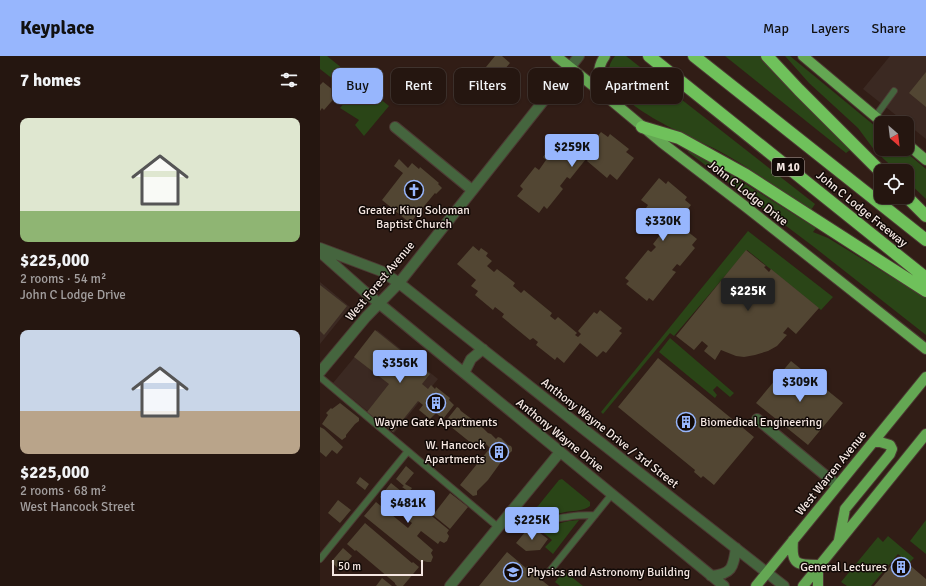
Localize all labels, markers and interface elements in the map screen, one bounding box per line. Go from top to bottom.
text: Keyplace [20,16,95,40]
text: Map [763,20,789,37]
text: Layers [811,20,850,37]
text: Share [872,20,906,37]
chip: Buy [332,68,383,104]
chip: Rent [391,68,446,104]
chip: Filters [454,68,520,104]
chip: New [528,68,583,104]
chip: Apartment [591,68,683,104]
icon: filters [278,69,300,91]
text: 7 homes [20,70,81,91]
north arrow [874,116,914,156]
map controls [874,116,914,204]
pin: $259K [544,134,600,168]
text: $259K [554,139,590,155]
icon: home [124,144,196,216]
street label: John C Lodge Drive [705,157,791,229]
road number: M 10 [772,158,804,176]
button: locate [874,164,914,204]
street label: John C Lodge Freeway [813,168,911,251]
church icon: Greater King Soloman Baptist Church [403,179,425,201]
place label: Greater King Soloman Baptist Church [358,203,470,232]
pin: $330K [635,208,691,242]
text: $330K [645,213,681,229]
street label: West Forest Avenue [343,238,418,324]
text: $225,000 [20,250,89,271]
text: 2 rooms · 54 m² [20,271,106,287]
pin: $225K [720,278,776,312]
text: $225K [730,283,766,299]
text: John C Lodge Drive [20,287,126,303]
pin: $356K [372,350,428,384]
text: $356K [382,355,418,371]
icon: home [124,356,196,428]
pin: $309K [772,369,828,403]
text: $309K [782,374,818,390]
street label: Anthony Wayne Drive / 3rd Street [539,375,681,491]
building icon: Wayne Gate Apartments [425,392,447,414]
street label: Anthony Wayne Drive [513,395,607,475]
building icon: Biomedical Engineering [675,411,697,433]
place label: Wayne Gate Apartments [374,415,498,430]
place label: Biomedical Engineering [700,415,822,430]
street label: West Warren Avenue [793,428,870,519]
place label: W. Hancock Apartments [425,438,485,467]
building icon: W. Hancock Apartments [488,441,510,463]
text: $225,000 [20,462,89,483]
text: 2 rooms · 68 m² [20,483,106,499]
pin: $481K [380,490,436,524]
text: $481K [390,495,426,511]
text: West Hancock Street [20,499,135,515]
pin: $225K [504,507,560,541]
text: $225K [514,512,550,528]
building icon: General Lectures [890,556,912,578]
scale bar [332,558,423,577]
text: 50 m [338,560,361,573]
place label: General Lectures [800,560,887,575]
school or university icon: Physics and Astronomy Building [502,561,524,583]
place label: Physics and Astronomy Building [527,565,690,580]

